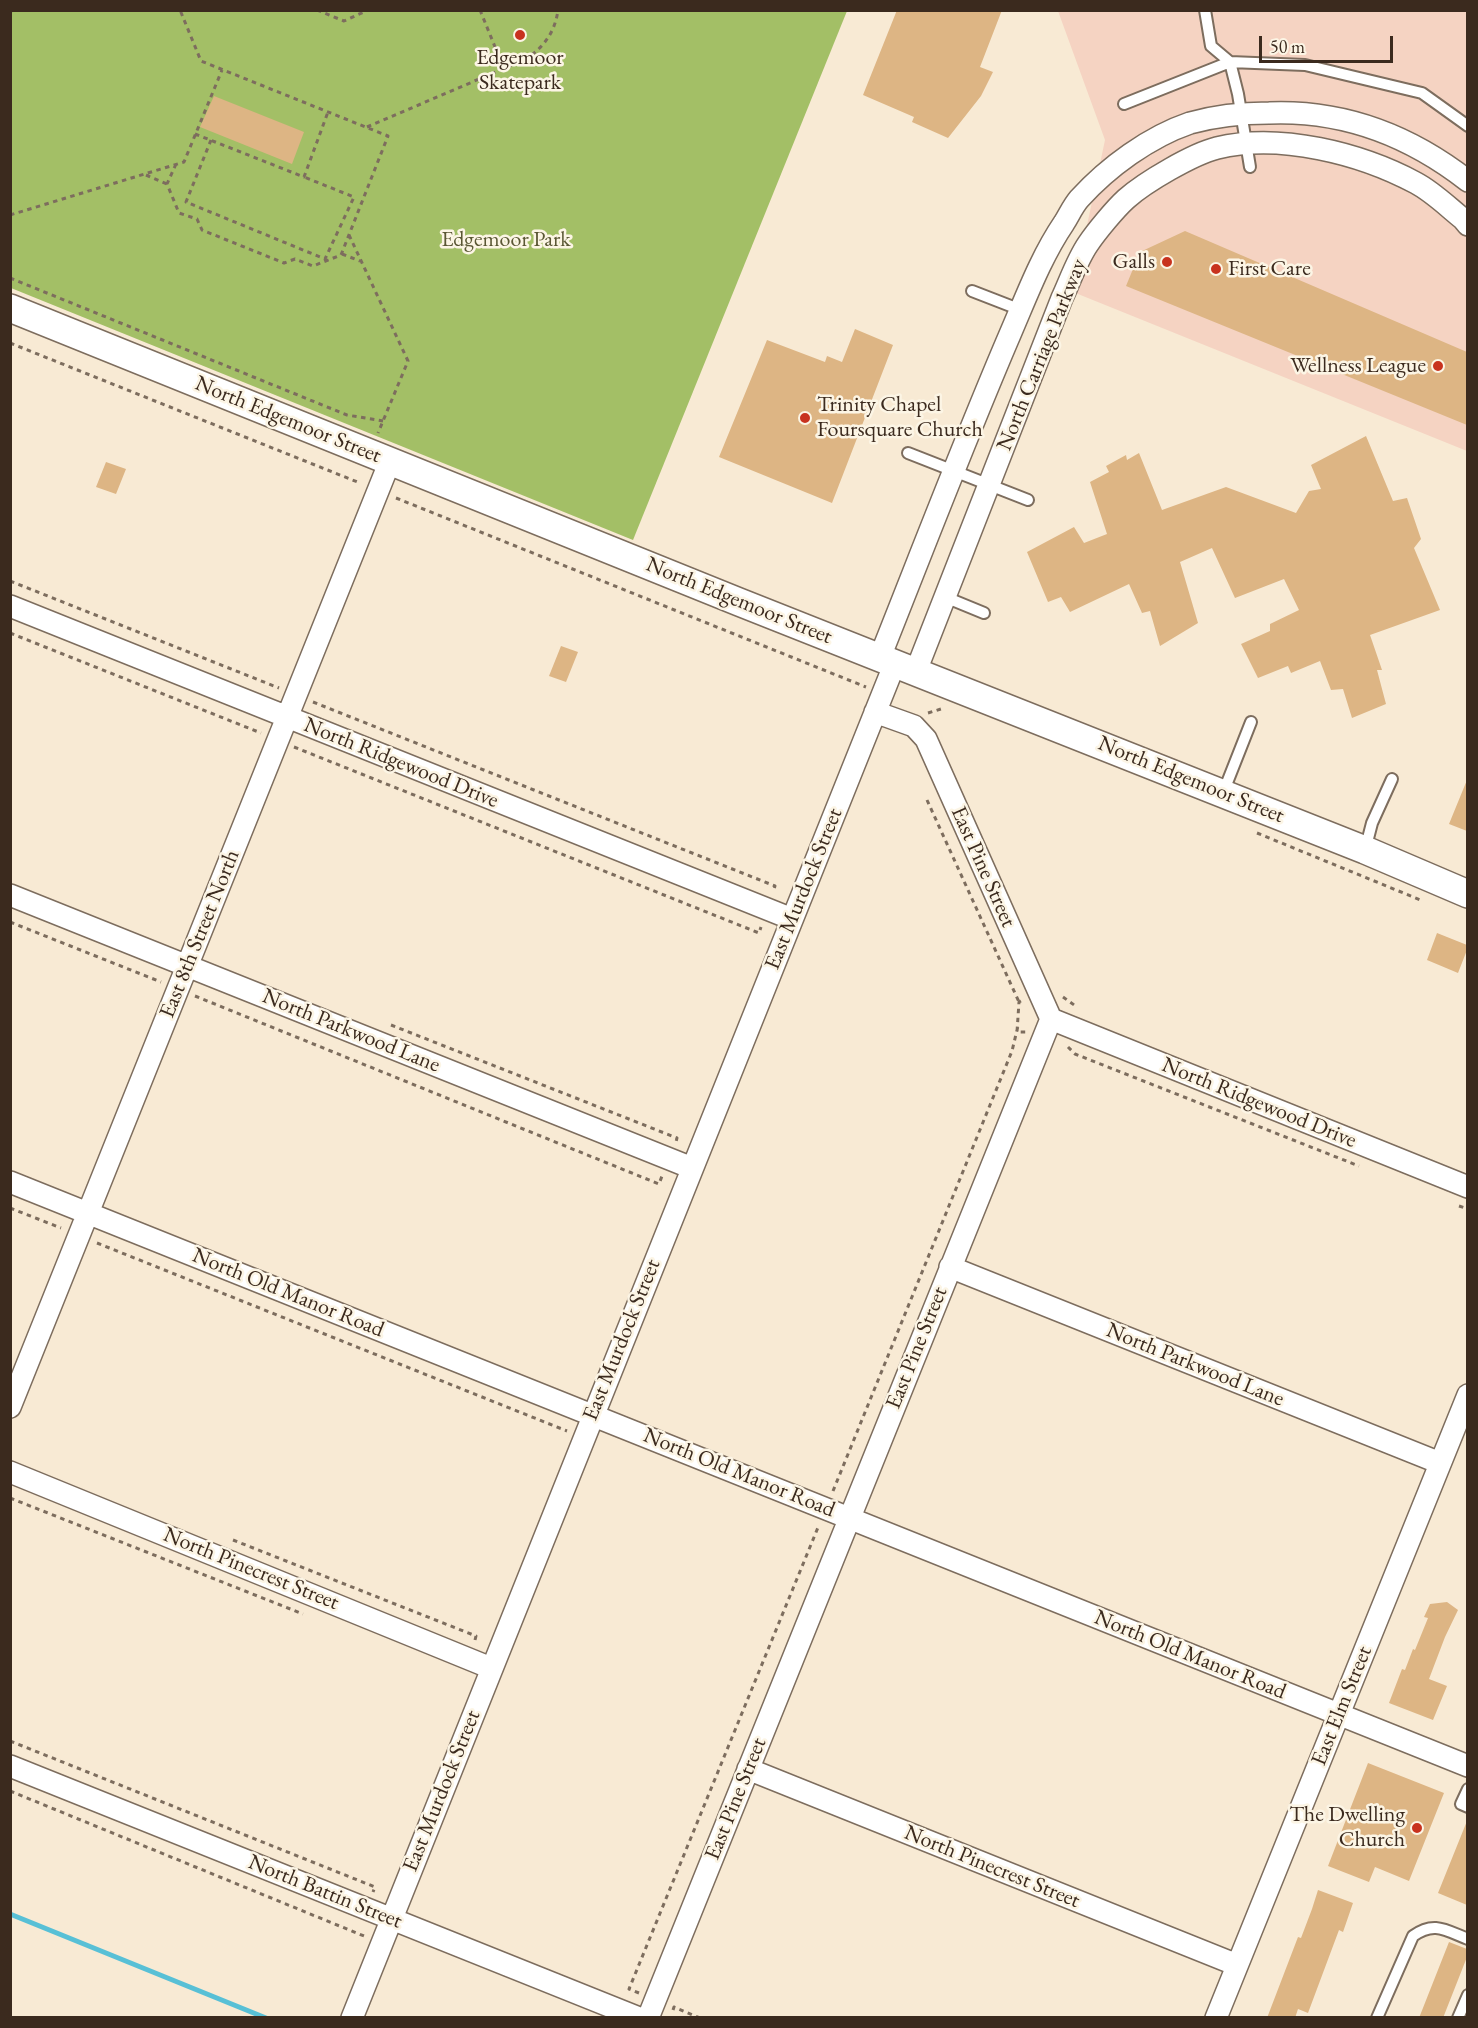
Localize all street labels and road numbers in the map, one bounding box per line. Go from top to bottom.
street label: North Carriage Parkway [991,255,1093,455]
street label: North Edgemoor Street [191,371,385,469]
street label: North Edgemoor Street [642,552,836,650]
street label: North Ridgewood Drive [300,712,502,814]
street label: North Edgemoor Street [1094,731,1288,829]
street label: East Pine Street [945,802,1021,932]
street label: East Murdock Street [760,804,848,974]
street label: East 8th Street North [154,846,246,1022]
street label: North Parkwood Lane [258,983,444,1079]
street label: North Ridgewood Drive [1158,1052,1360,1154]
street label: North Old Manor Road [188,1242,388,1344]
street label: East Murdock Street [578,1255,666,1425]
street label: East Pine Street [881,1283,953,1413]
street label: North Parkwood Lane [1102,1317,1288,1413]
street label: North Old Manor Road [639,1422,839,1524]
street label: North Pinecrest Street [159,1522,343,1616]
street label: North Old Manor Road [1090,1604,1290,1706]
street label: East Elm Street [1306,1642,1378,1770]
street label: East Murdock Street [398,1706,486,1876]
street label: East Pine Street [700,1734,772,1864]
street label: North Pinecrest Street [900,1820,1084,1914]
street label: North Battin Street [244,1849,406,1935]

